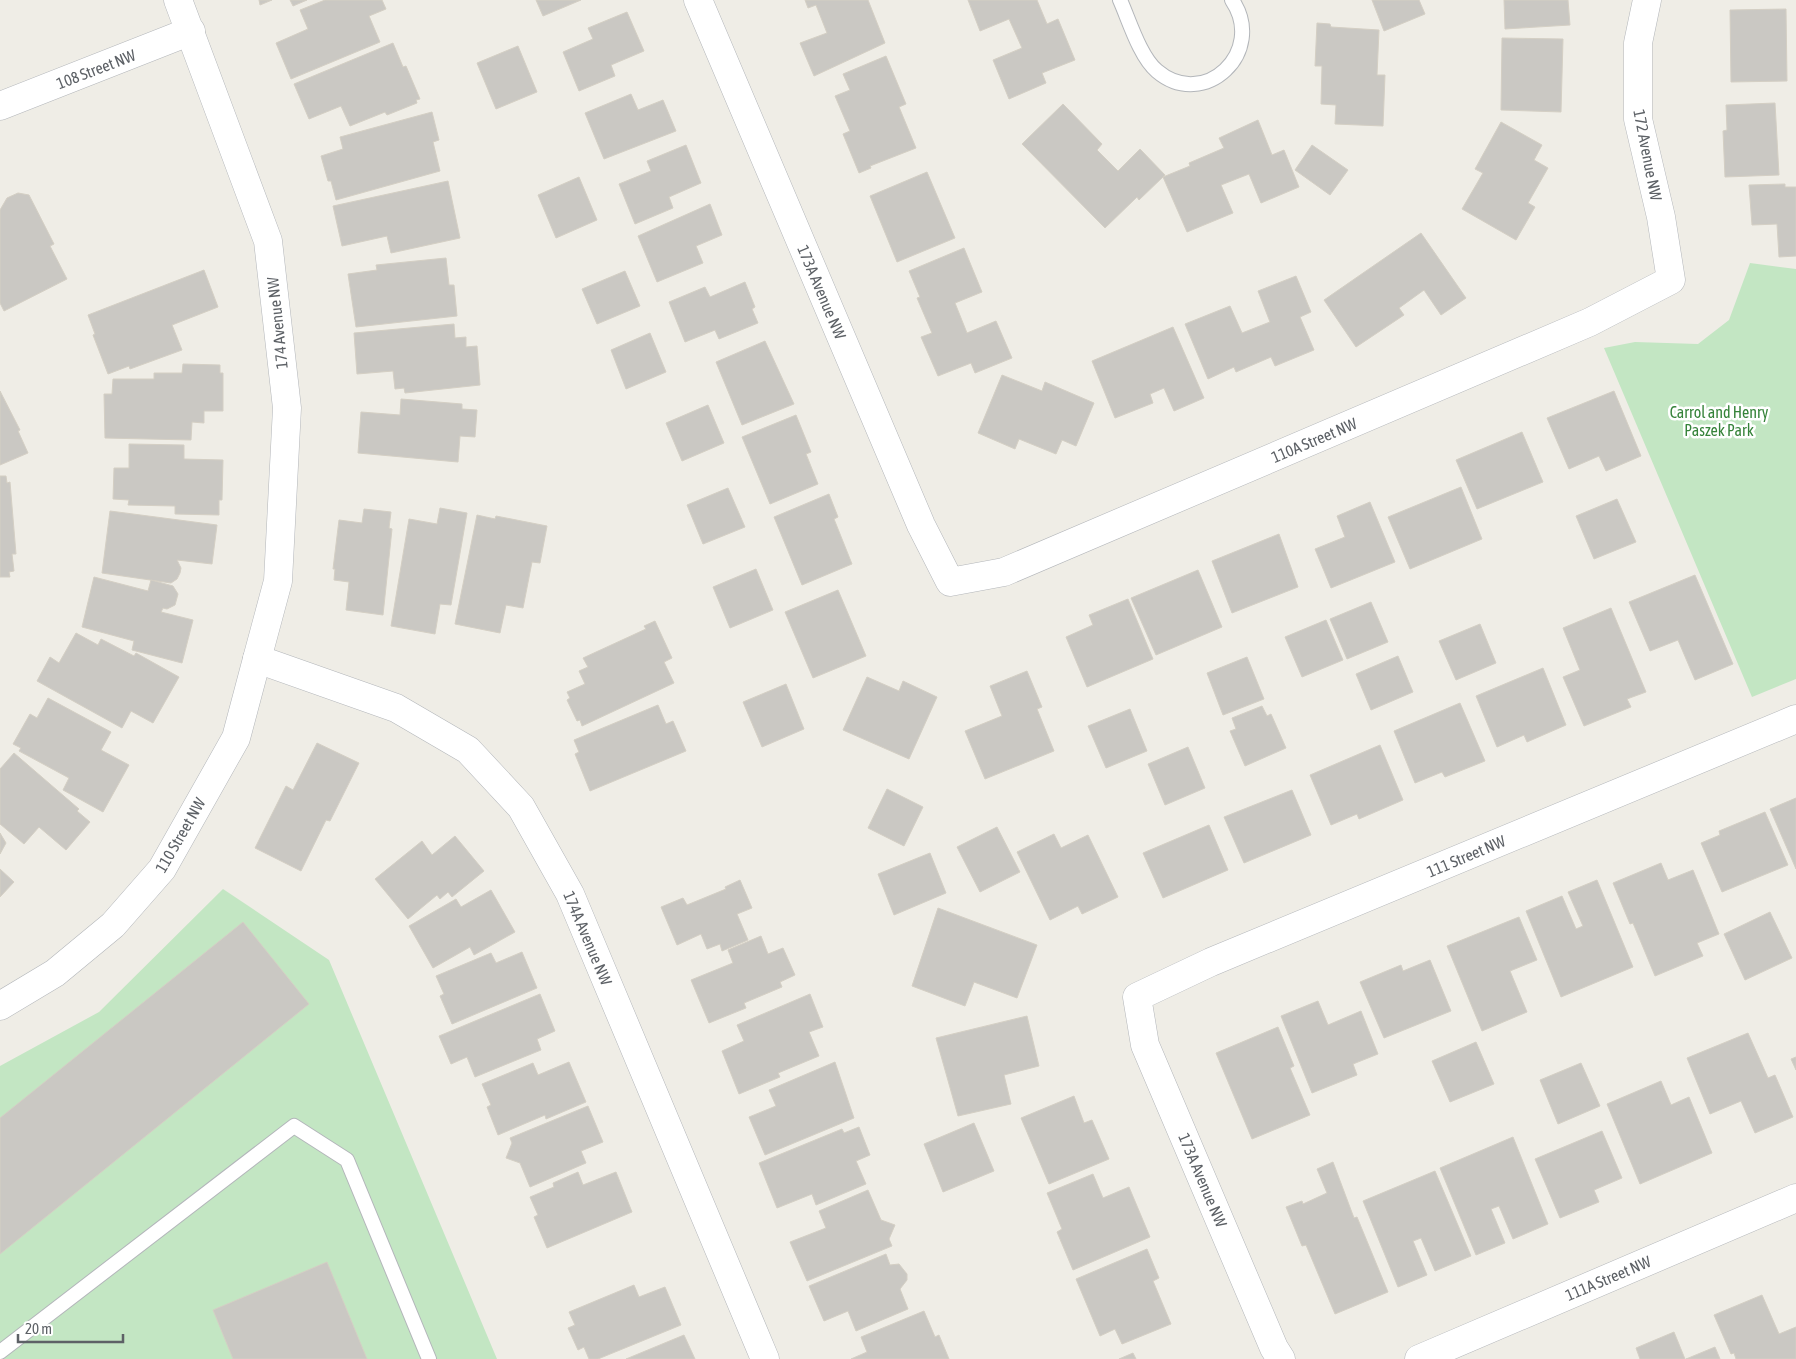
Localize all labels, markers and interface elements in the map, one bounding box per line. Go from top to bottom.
street label: 108 Street NW [54,46,138,92]
street label: 172 Avenue NW [1630,108,1666,202]
street label: 173A Avenue NW [794,242,850,342]
street label: 174 Avenue NW [263,276,291,370]
park label: Carrol and Henry Paszek Park [1670,403,1769,439]
street label: 110A Street NW [1269,414,1360,466]
street label: 110 Street NW [151,794,209,875]
street label: 111 Street NW [1424,831,1508,881]
street label: 174A Avenue NW [560,888,616,988]
street label: 173A Avenue NW [1175,1130,1231,1230]
street label: 111A Street NW [1563,1252,1654,1304]
scale bar [18,1312,122,1344]
text: 20 m [25,1320,52,1337]

